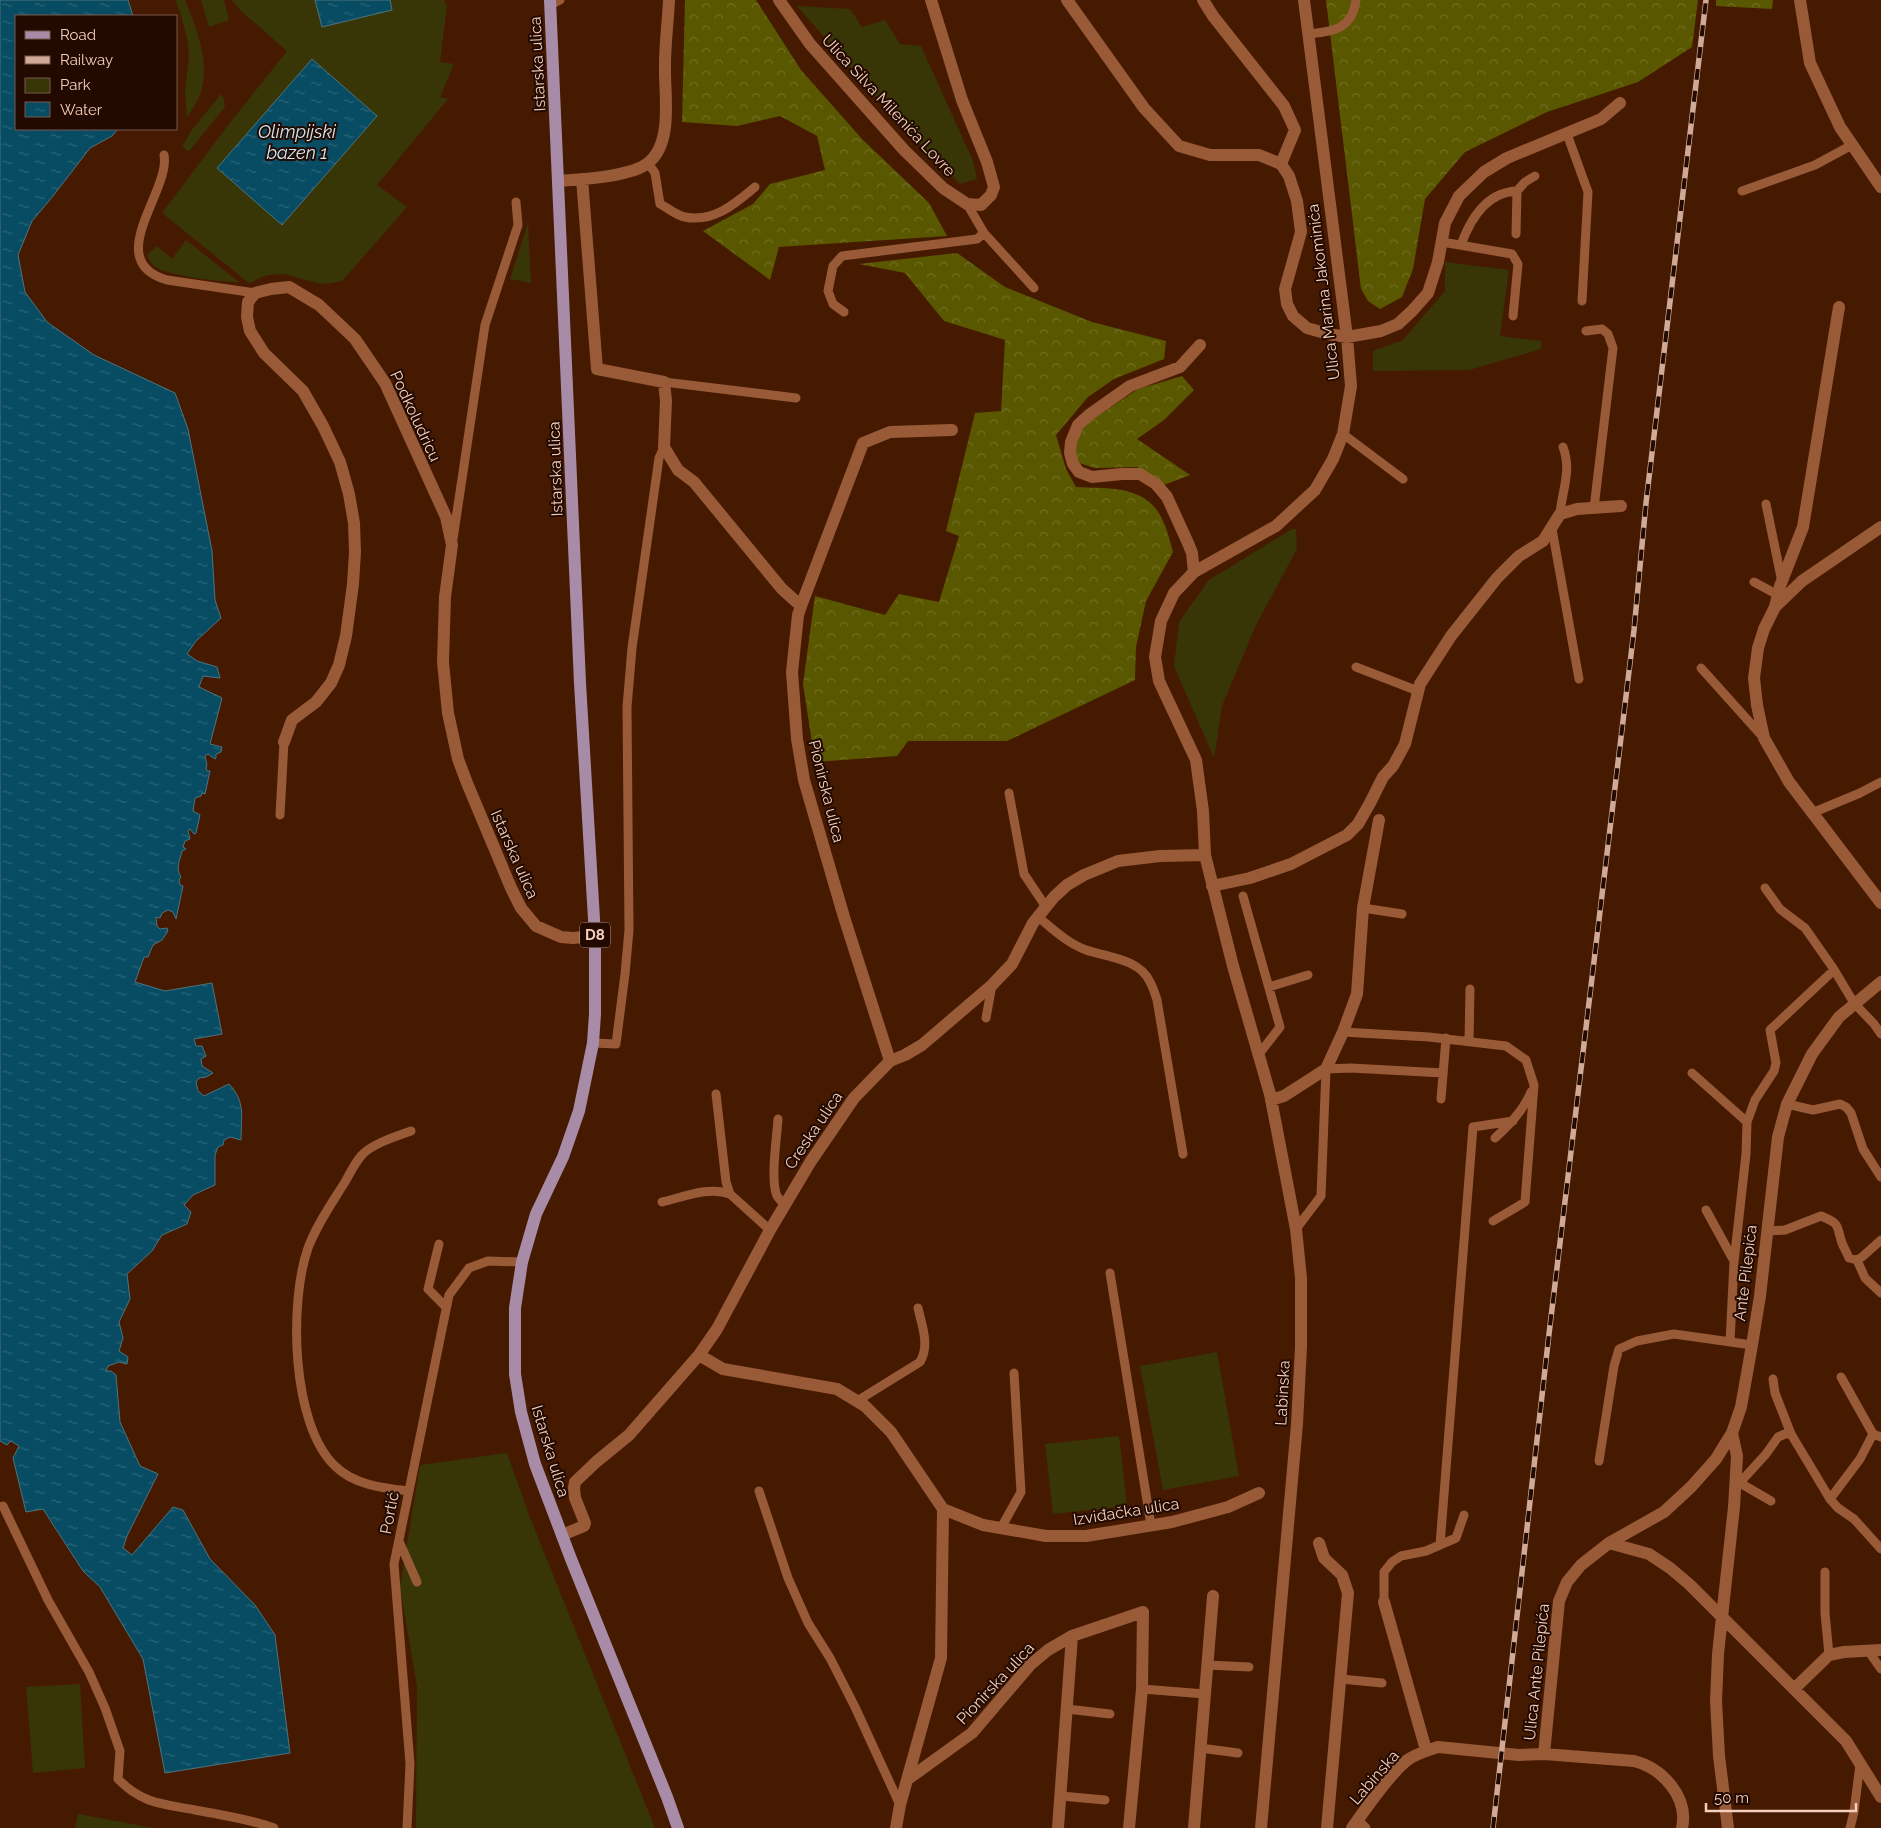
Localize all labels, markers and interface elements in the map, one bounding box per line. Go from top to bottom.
legend [15,15,178,130]
street label: Istarska ulica [526,16,549,112]
text: Road [60,26,96,44]
street label: Ulica Silva Milenića Lovre [818,30,959,180]
text: Railway [60,51,113,69]
text: Park [60,76,91,94]
text: Water [60,101,103,119]
water label: Olimpijski bazen 1 [258,121,337,163]
street label: Ulica Marina Jakominića [1303,203,1344,381]
street label: Podkoludricu [386,368,445,465]
street label: Istarska ulica [544,421,567,517]
street label: Pionirska ulica [805,738,848,844]
street label: Istarska ulica [487,807,543,902]
road number: D8 [580,922,610,948]
street label: Creska ulica [780,1088,846,1173]
street label: Ante Pilepića [1730,1224,1761,1322]
street label: Labinska [1271,1360,1294,1426]
street label: Istarska ulica [528,1403,574,1499]
street label: Portić [376,1490,403,1536]
street label: Izviđačka ulica [1072,1494,1181,1529]
street label: Ulica Ante Pilepića [1520,1603,1553,1742]
street label: Pionirska ulica [953,1638,1038,1728]
street label: Labinska [1346,1746,1403,1808]
scale bar [1706,1780,1856,1812]
text: 50 m [1714,1789,1749,1807]

